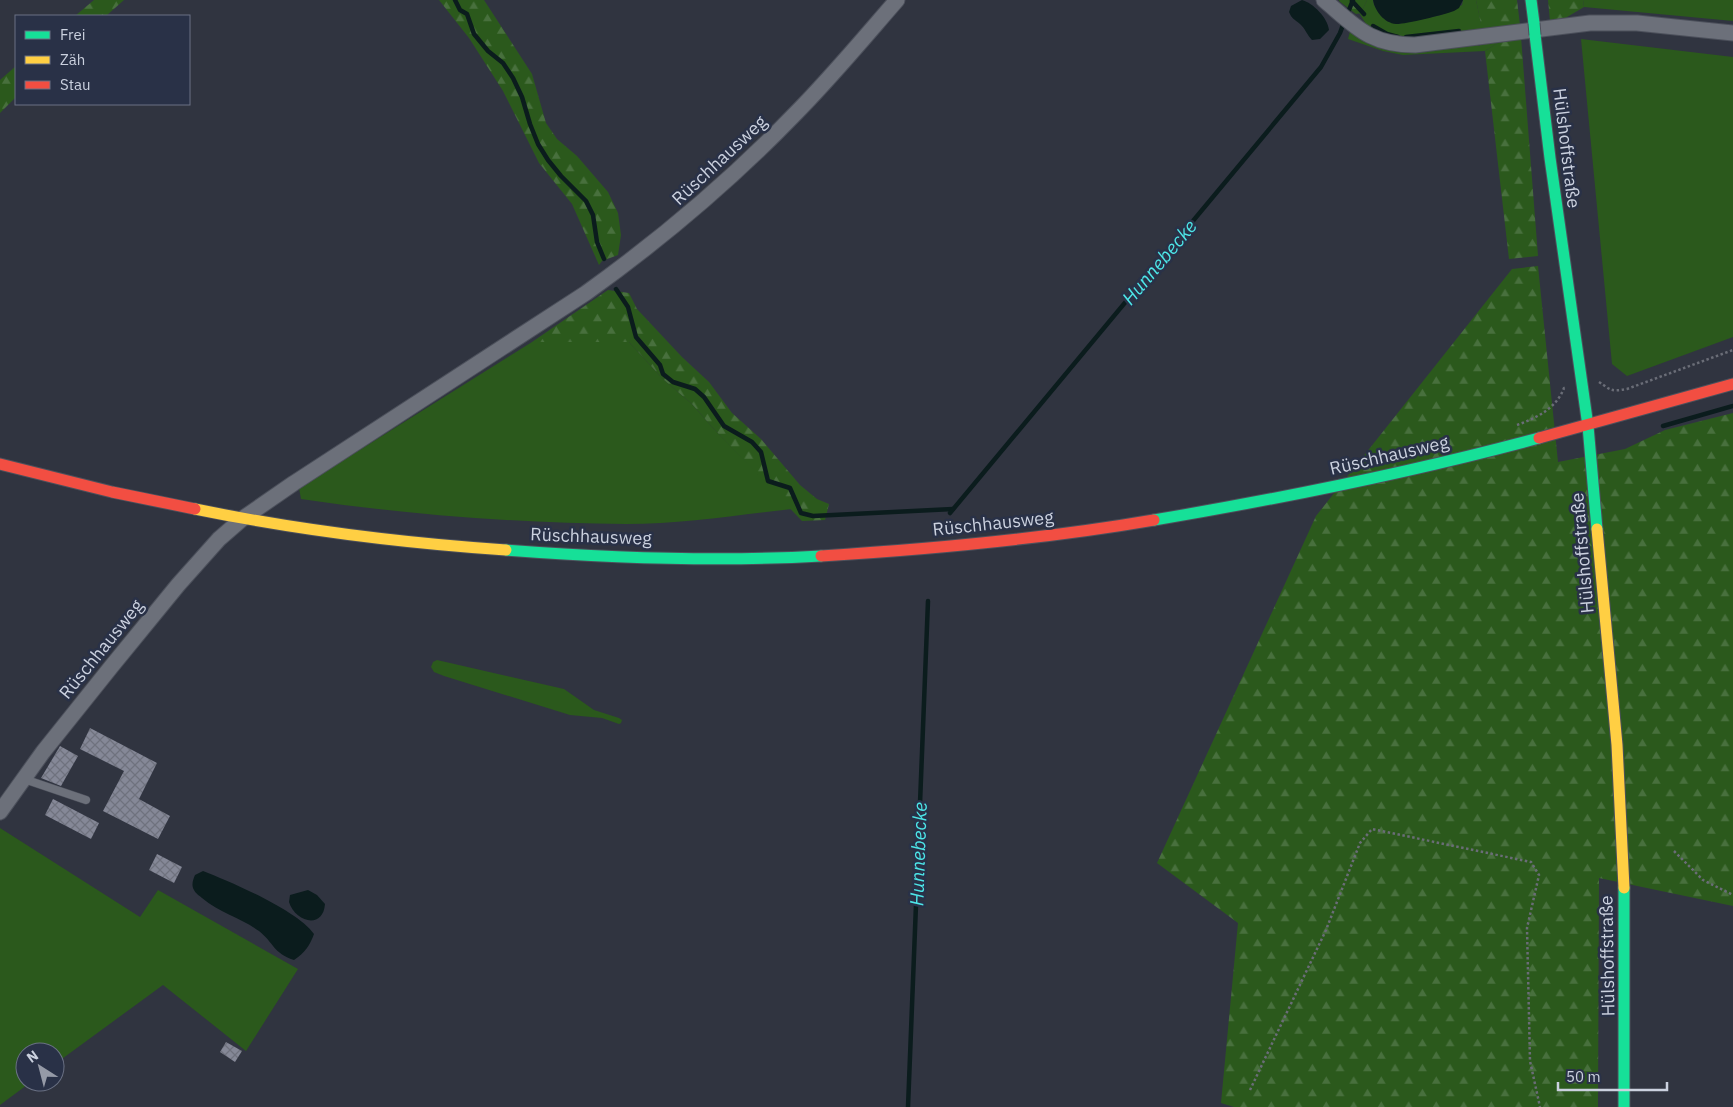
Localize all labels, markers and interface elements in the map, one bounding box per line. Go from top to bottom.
legend [15,15,190,105]
text: Frei [60,25,86,44]
text: Zäh [60,50,85,69]
text: Stau [60,75,91,94]
street label: Hülshoffstraße [1548,87,1586,210]
street label: Rüschhausweg [667,110,772,210]
water label: Hunnebecke [1116,214,1202,310]
street label: Rüschhausweg [1327,430,1451,480]
street label: Hülshoffstraße [1565,492,1599,614]
street label: Rüschhausweg [931,505,1055,541]
street label: Rüschhausweg [530,522,653,550]
street label: Rüschhausweg [54,594,149,703]
water label: Hunnebecke [904,801,932,906]
street label: Hülshoffstraße [1594,895,1620,1017]
north arrow [15,1042,65,1092]
text: N [23,1046,42,1067]
scale bar [1558,1060,1667,1092]
text: 50 m [1566,1067,1601,1086]

